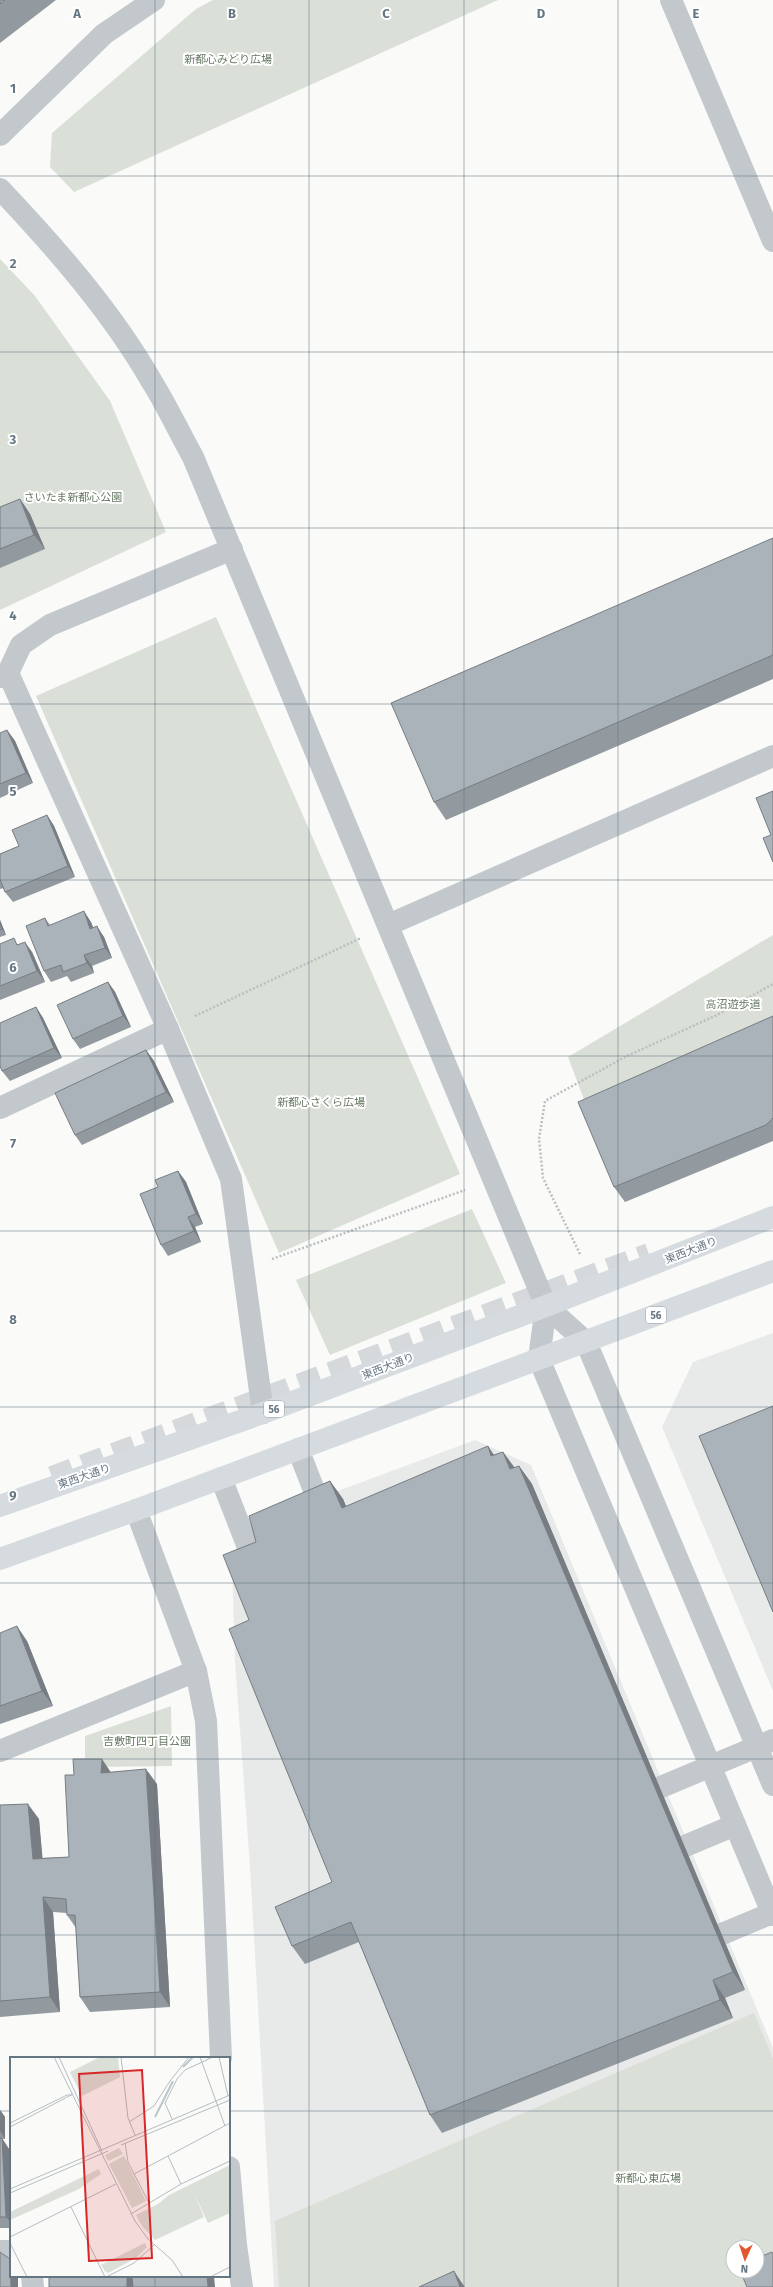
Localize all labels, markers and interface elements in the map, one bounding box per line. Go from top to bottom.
text: A [72,6,81,21]
text: B [228,6,236,21]
text: C [382,6,390,21]
text: D [537,6,546,21]
text: E [693,6,700,21]
park label: 新都心みどり広場 [184,53,272,66]
text: 1 [10,81,16,96]
text: 2 [10,256,17,271]
text: 3 [9,432,17,447]
park label: さいたま新都心公園 [24,491,122,504]
text: 4 [9,608,17,623]
text: 5 [10,784,17,799]
text: 6 [9,960,17,975]
park label: 高沼遊歩道 [706,998,761,1011]
park label: 新都心さくら広場 [277,1096,365,1109]
text: 7 [10,1136,16,1151]
street label: 東西大通り [663,1235,719,1266]
road number: 56 [646,1307,666,1323]
text: 8 [9,1312,17,1327]
street label: 東西大通り [360,1351,416,1382]
road number: 56 [264,1401,284,1417]
street label: 東西大通り [56,1461,112,1492]
text: 9 [9,1488,17,1503]
park label: 吉敷町四丁目公園 [103,1735,191,1748]
inset map [10,2057,230,2277]
park label: 新都心東広場 [615,2172,681,2185]
north arrow [725,2239,765,2279]
text: N [741,2262,748,2275]

